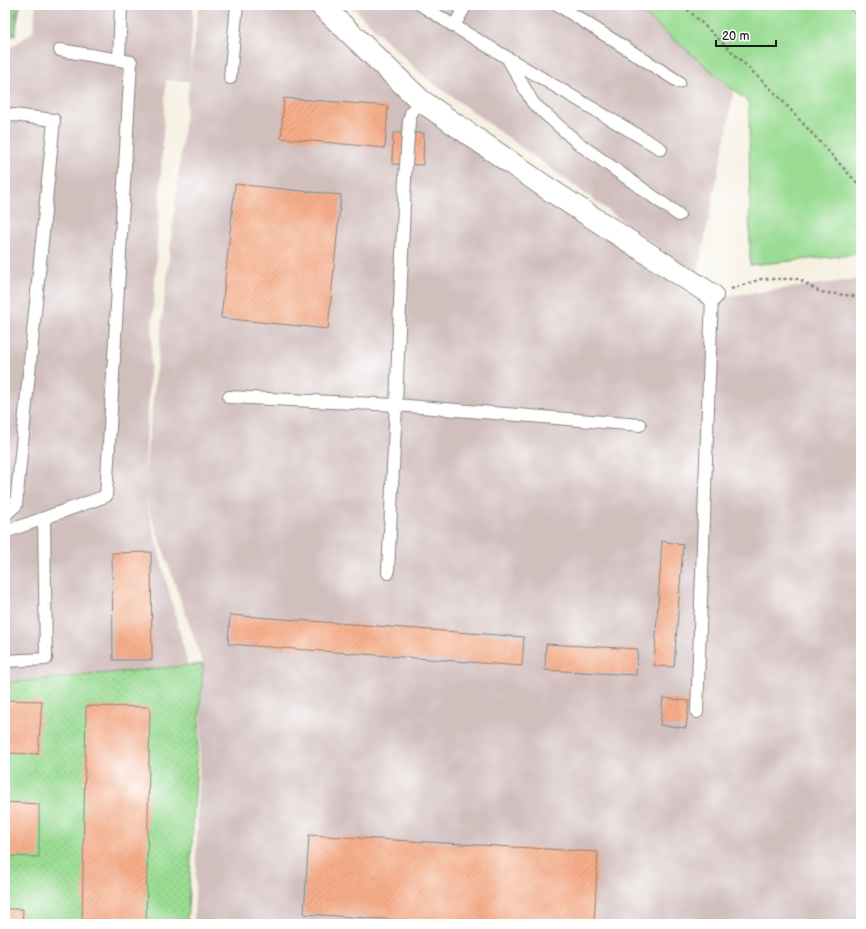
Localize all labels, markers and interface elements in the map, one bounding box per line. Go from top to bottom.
scale bar [716,22,776,48]
text: 20 m [722,29,749,44]

